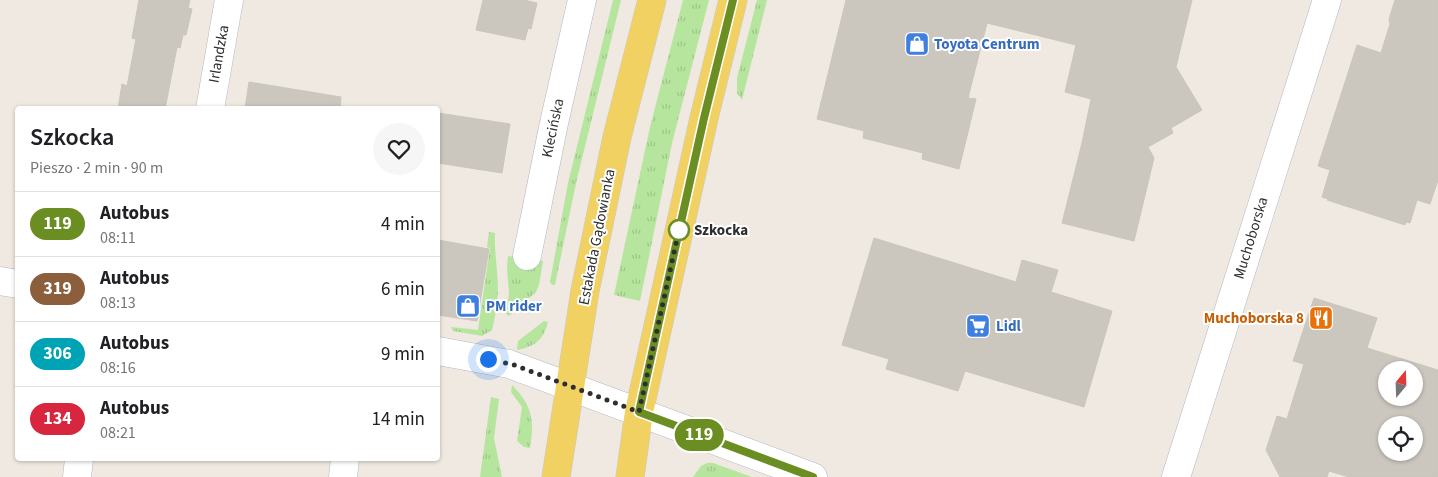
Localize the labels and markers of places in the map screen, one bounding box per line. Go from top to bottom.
shop icon: Toyota Centrum [904,31,930,57]
place label: Toyota Centrum [934,34,1040,55]
marker: Szkocka [668,219,690,241]
place label: Szkocka [694,220,748,241]
shop icon: PM rider [455,293,481,319]
place label: PM rider [486,296,542,317]
restaurant icon: Muchoborska 8 [1308,305,1334,331]
place label: Muchoborska 8 [1204,308,1304,329]
supermarket icon: Lidl [965,313,991,339]
place label: Lidl [996,316,1022,337]

